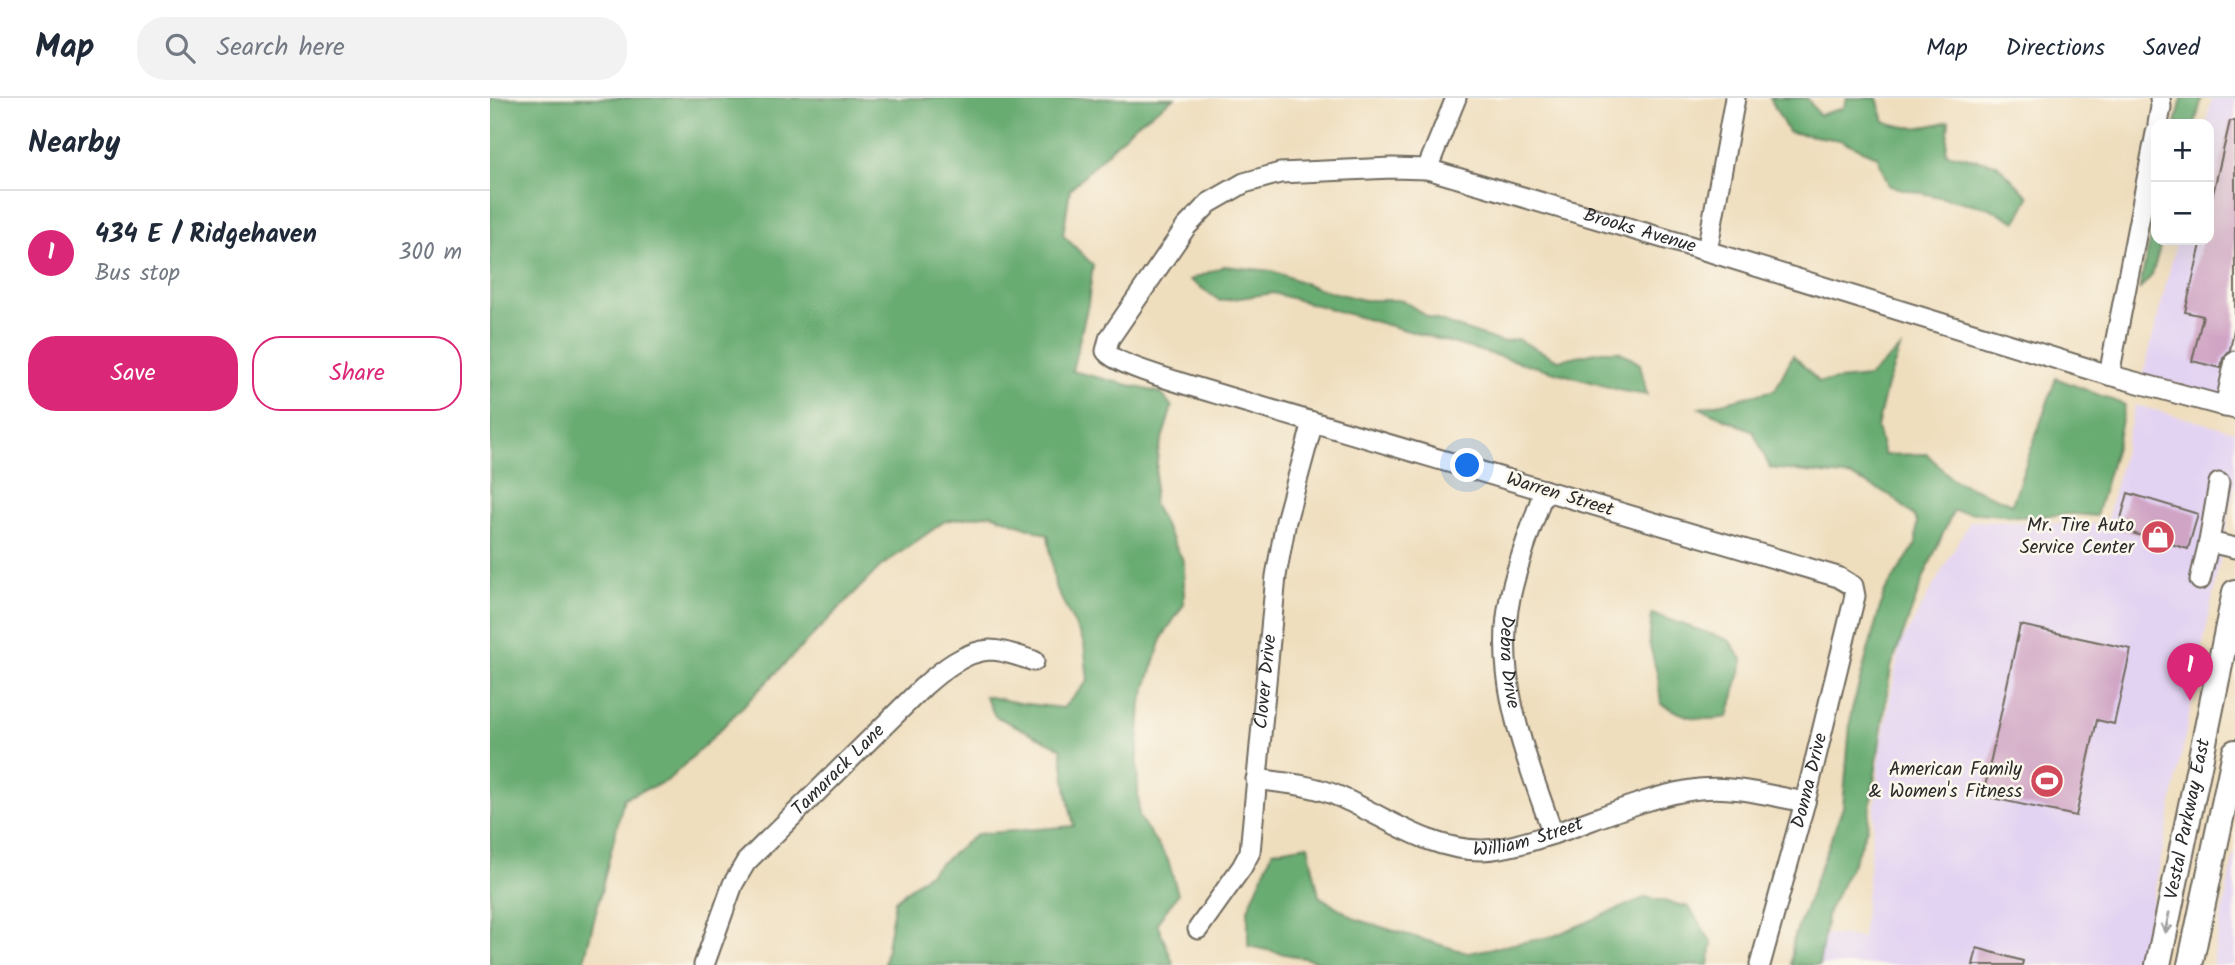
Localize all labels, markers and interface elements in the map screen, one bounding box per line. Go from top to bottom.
search box [137,17,627,80]
text: Map [35,22,95,75]
text: Search here [217,27,345,69]
icon: search [161,29,199,67]
text: Map [1926,29,1968,68]
text: Directions [2006,29,2105,68]
text: Saved [2143,29,2200,68]
map controls [2151,119,2214,245]
button: + [2151,119,2214,182]
text: Nearby [28,120,120,168]
button: − [2151,182,2214,245]
street label: Brooks Avenue [1580,201,1700,262]
text: 434 E / Ridgehaven [95,214,317,256]
text: 1 [48,235,54,271]
text: 300 m [398,235,462,271]
text: Bus stop [95,256,180,292]
button: Save [28,336,238,411]
button: Share [252,336,462,411]
your location [1450,448,1484,482]
street label: Warren Street [1503,464,1618,526]
place label: Mr. Tire Auto Service Center [2020,511,2136,563]
shop icon: Mr. Tire Auto Service Center [2139,518,2177,556]
street label: Debra Drive [1490,614,1528,712]
street label: Clover Drive [1247,633,1285,730]
pin: 1 [2167,643,2213,701]
street label: Tamarack Lane [785,717,893,824]
street label: Donna Drive [1783,729,1836,832]
street label: Vestal Parkway East [2157,735,2219,902]
place label: American Family & Women's Fitness [1869,755,2023,807]
sports icon: American Family & Women's Fitness [2028,762,2066,800]
street label: William Street [1473,809,1588,865]
one-way arrow [2160,911,2174,934]

